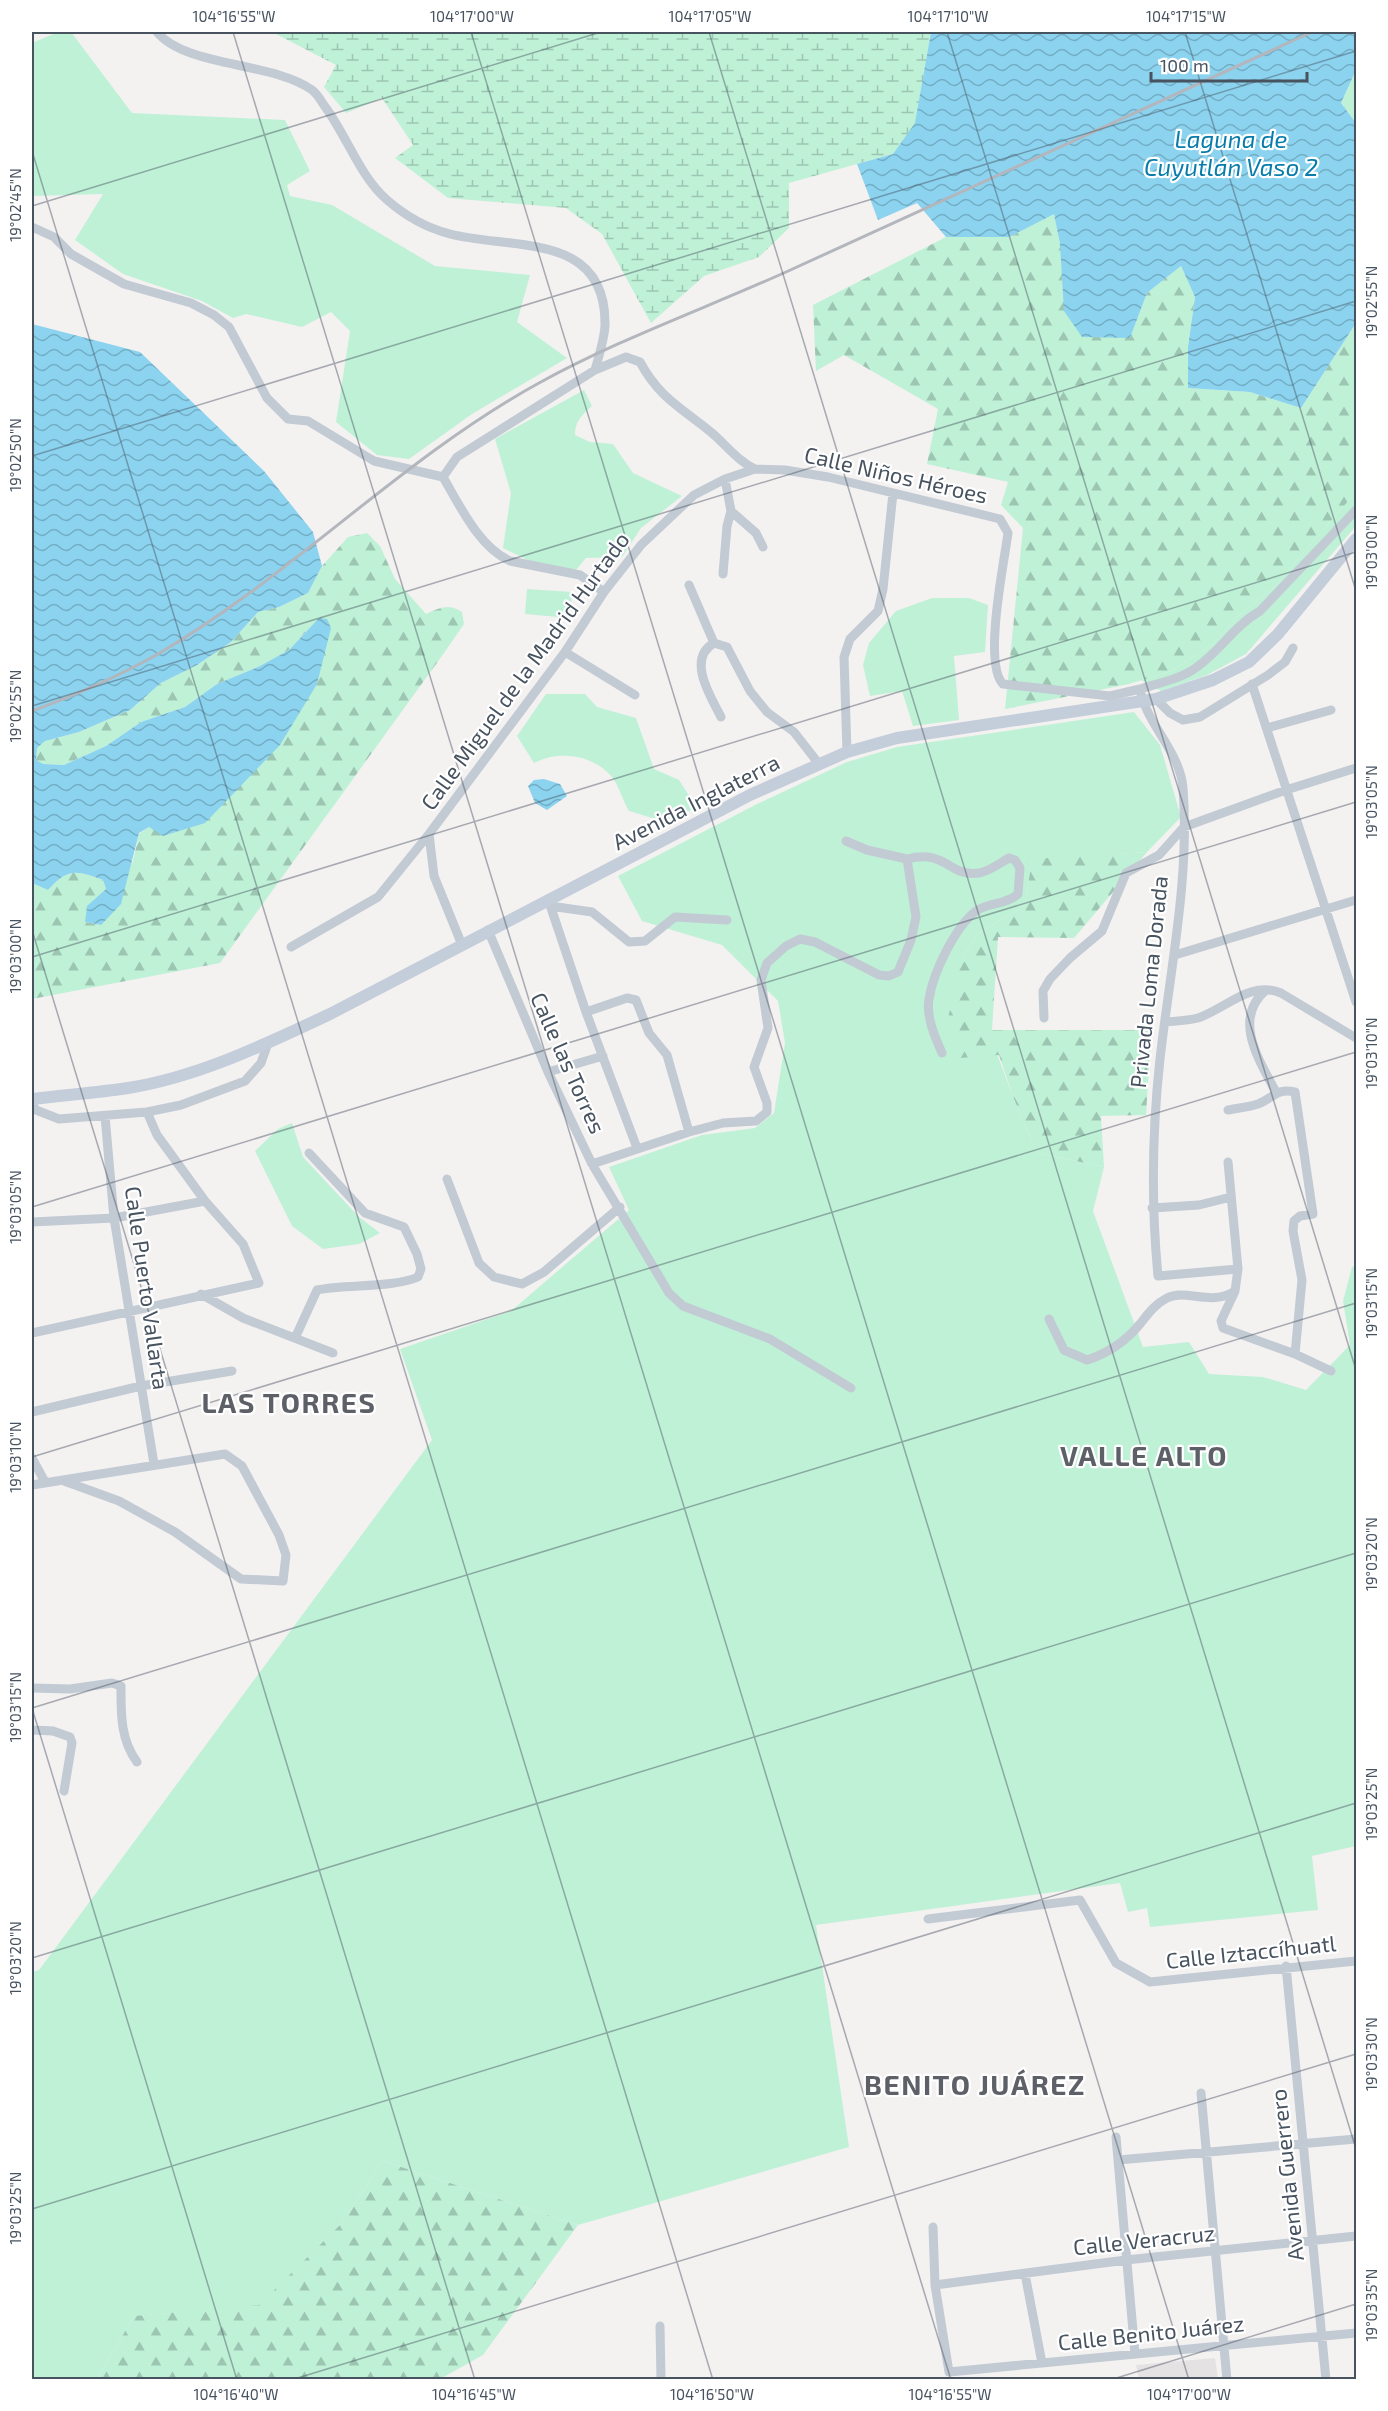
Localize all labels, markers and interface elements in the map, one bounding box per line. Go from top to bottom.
text: 104°16'55"W [193,7,275,25]
text: 104°17'00"W [430,7,514,25]
text: 104°17'05"W [668,7,752,25]
text: 104°17'10"W [907,7,989,25]
text: 104°17'15"W [1146,7,1226,25]
scale bar [1151,45,1307,83]
text: 100 m [1160,54,1209,76]
water label: Laguna de Cuyutlán Vaso 2 [1144,124,1318,181]
text: 19°02'45"N [6,168,24,242]
text: 19°02'55"N [1362,266,1380,338]
text: 19°02'50"N [6,418,24,492]
street label: Calle Niños Héroes [802,440,990,508]
text: 19°03'00"N [1362,515,1380,589]
street label: Calle Miguel de la Madrid Hurtado [415,526,634,814]
text: 19°02'55"N [6,670,24,742]
street label: Avenida Inglaterra [608,748,783,854]
text: 19°03'05"N [1362,765,1380,839]
street label: Privada Loma Dorada [1124,875,1172,1089]
text: 19°03'00"N [6,919,24,993]
street label: Calle las Torres [526,988,612,1137]
text: 19°03'10"N [1362,1017,1380,1089]
text: 19°03'05"N [6,1170,24,1244]
street label: Calle Puerto Vallarta [121,1184,175,1391]
text: 19°03'15"N [1362,1268,1380,1338]
district label: LAS TORRES [202,1385,376,1419]
text: 19°03'10"N [6,1421,24,1493]
district label: VALLE ALTO [1060,1438,1228,1472]
text: 19°03'20"N [1362,1517,1380,1591]
text: 19°03'15"N [6,1672,24,1742]
text: 19°03'25"N [1362,1768,1380,1840]
text: 19°03'20"N [6,1921,24,1995]
street label: Calle Iztaccíhuatl [1165,1929,1338,1973]
text: 19°03'30"N [1362,2017,1380,2091]
district label: BENITO JUÁREZ [864,2067,1086,2101]
street label: Avenida Guerrero [1264,2088,1308,2262]
text: 19°03'25"N [6,2172,24,2244]
street label: Calle Veracruz [1072,2219,1216,2259]
text: 19°03'35"N [1362,2269,1380,2341]
street label: Calle Benito Juárez [1056,2309,1245,2355]
text: 104°16'40"W [194,2385,278,2403]
text: 104°16'45"W [432,2385,516,2403]
text: 104°16'50"W [670,2385,754,2403]
text: 104°16'55"W [909,2385,991,2403]
text: 104°17'00"W [1147,2385,1231,2403]

